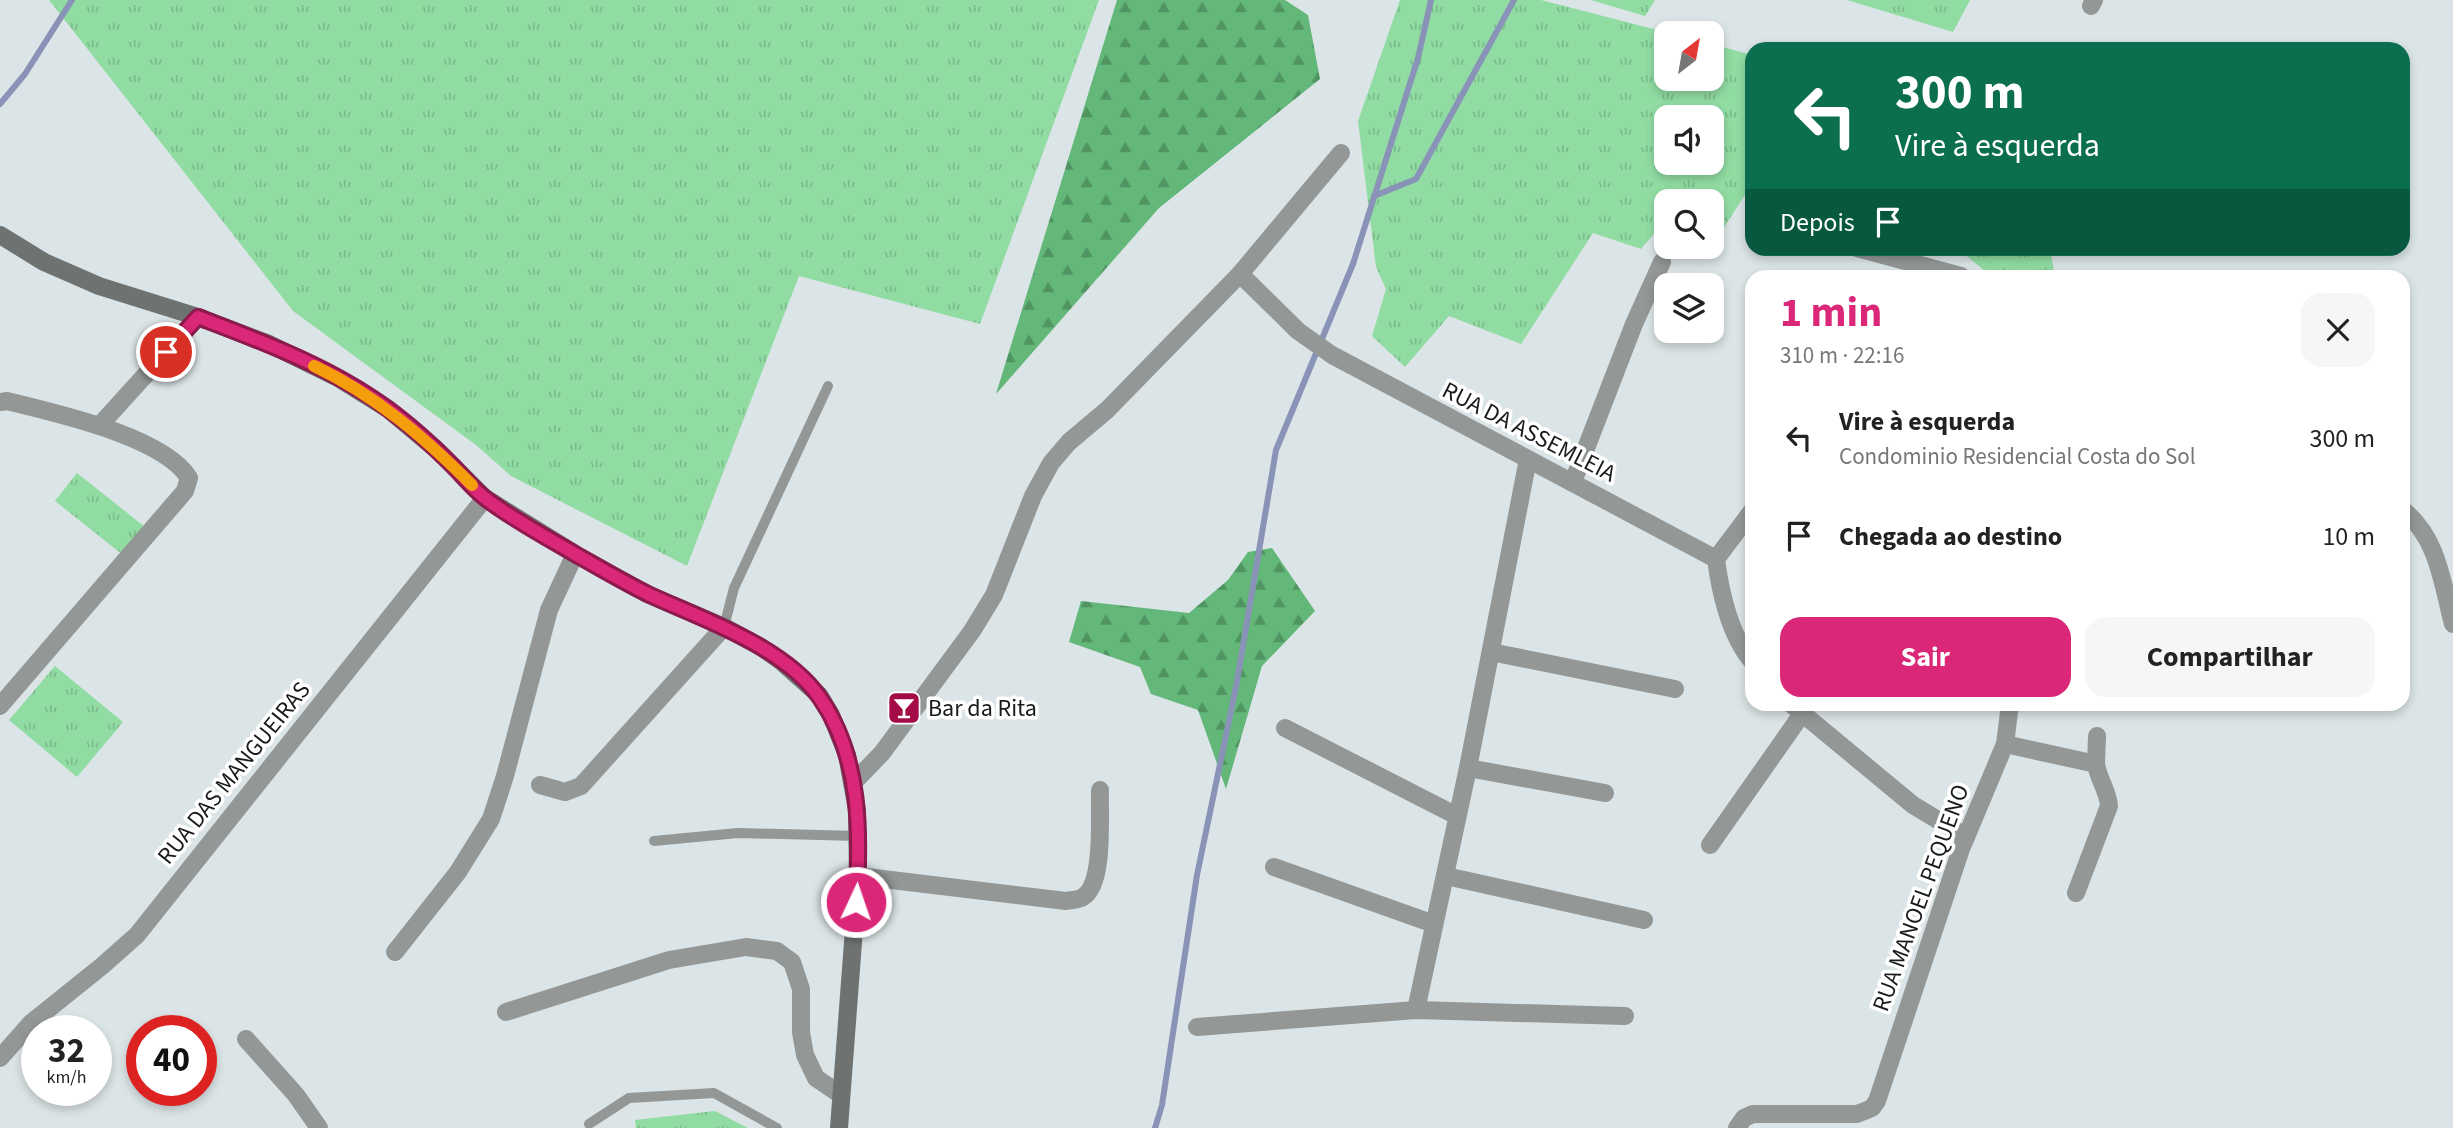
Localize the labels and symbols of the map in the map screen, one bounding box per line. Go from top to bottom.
north arrow [1654,21,1724,91]
pin [136,322,196,382]
street label: RUA DA ASSEMLEIA [1436,373,1622,491]
street label: RUA DAS MANGUEIRAS [149,674,319,872]
bar icon: Bar da Rita [885,689,923,727]
place label: Bar da Rita [928,691,1037,726]
street label: RUA MANOEL PEQUENO [1864,780,1978,1016]
position arrow [819,865,893,939]
speed limit sign: 40 [126,1015,217,1106]

